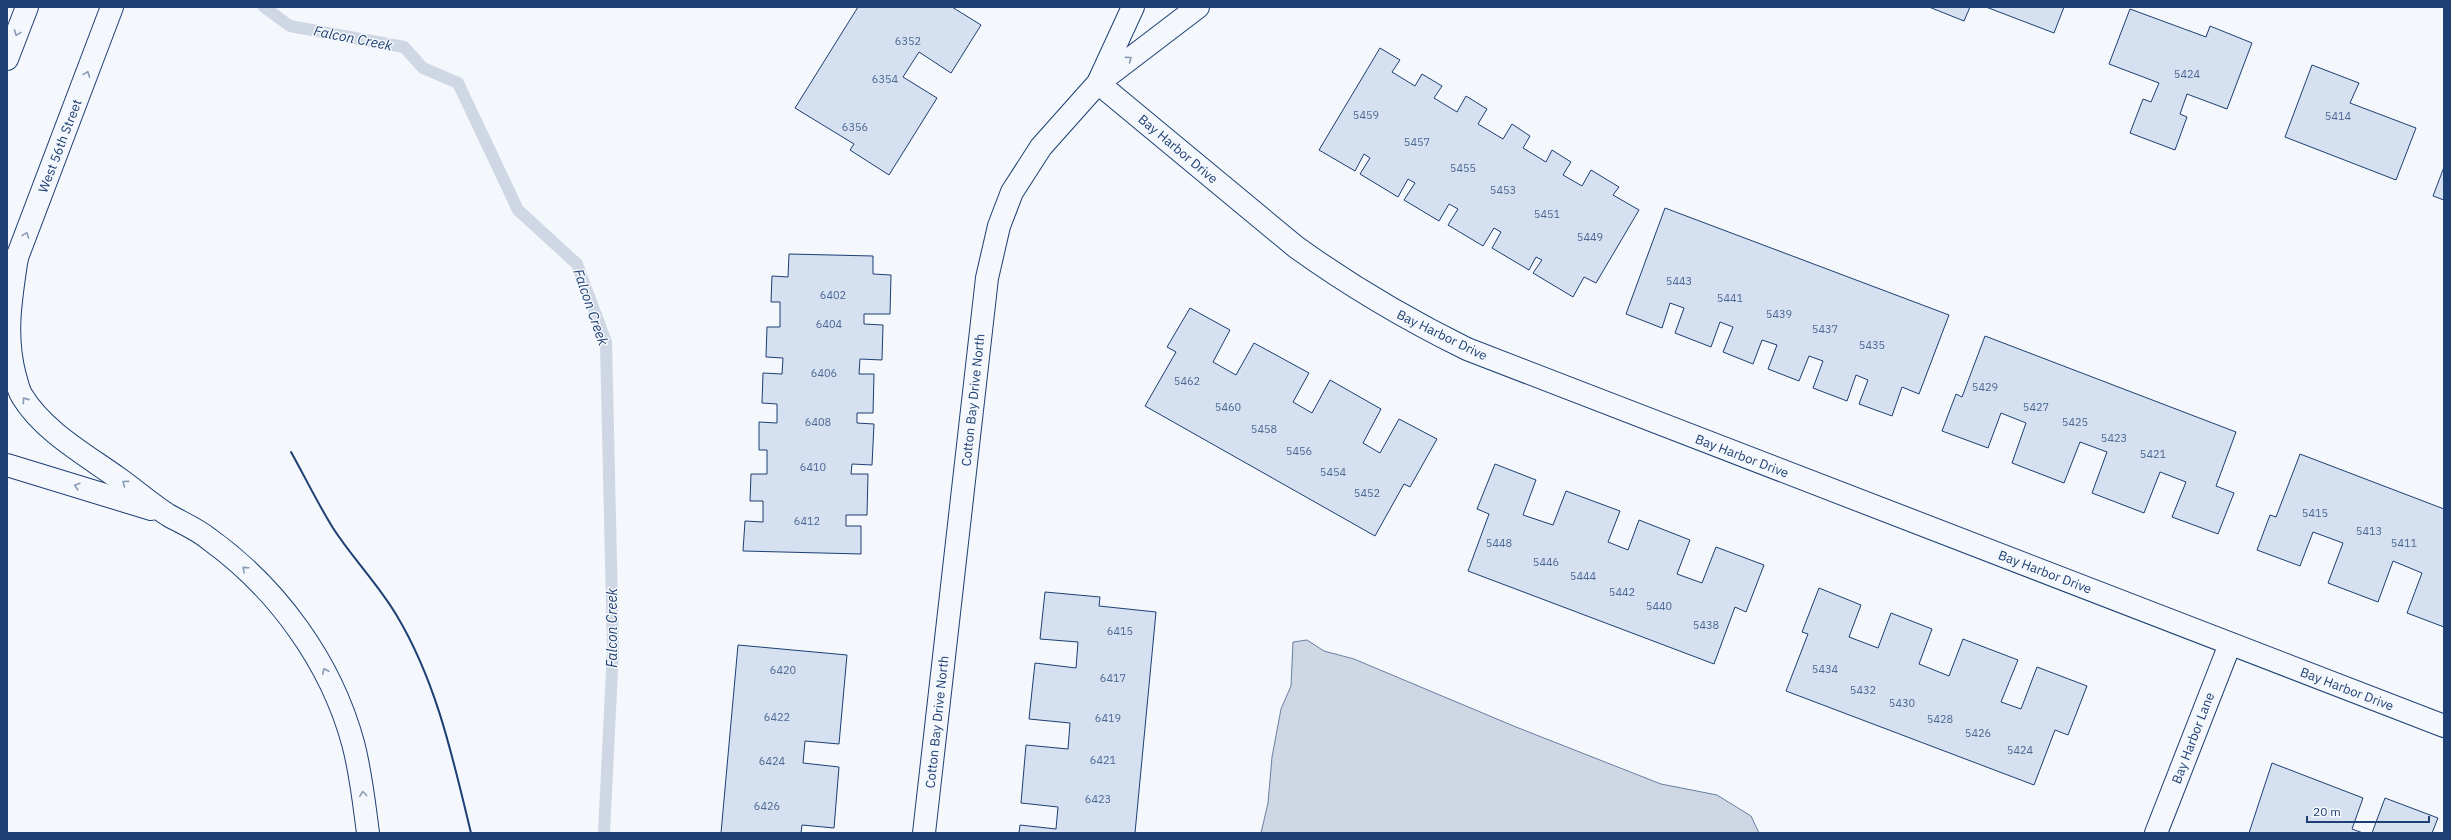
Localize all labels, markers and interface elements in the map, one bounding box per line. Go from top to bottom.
water label: Falcon Creek [312,22,395,55]
one-way arrow [14,30,22,37]
house number: 6352 [895,34,921,48]
one-way arrow [1125,57,1132,64]
house number: 5424 [2174,67,2201,81]
one-way arrow [82,71,90,78]
house number: 6354 [872,72,899,86]
street label: West 56th Street [34,97,86,195]
house number: 5459 [1353,108,1379,122]
house number: 5414 [2325,109,2352,123]
street label: Bay Harbor Drive [1135,111,1221,187]
house number: 6356 [842,120,868,134]
house number: 5457 [1404,135,1430,149]
house number: 5455 [1450,161,1476,175]
house number: 5453 [1490,183,1516,197]
house number: 5451 [1534,207,1561,221]
house number: 5449 [1577,230,1603,244]
one-way arrow [21,231,29,238]
water label: Falcon Creek [570,266,613,348]
house number: 5443 [1666,274,1692,288]
house number: 6402 [820,288,846,302]
house number: 5441 [1717,291,1744,305]
street label: Bay Harbor Drive [1394,306,1490,364]
house number: 5439 [1766,307,1792,321]
house number: 6404 [816,317,843,331]
house number: 5437 [1812,322,1838,336]
street label: Cotton Bay Drive North [958,333,988,467]
house number: 5435 [1859,338,1885,352]
house number: 6406 [811,366,837,380]
house number: 5462 [1174,374,1200,388]
house number: 5429 [1972,380,1998,394]
one-way arrow [23,398,30,405]
house number: 5460 [1215,400,1241,414]
house number: 5427 [2023,400,2049,414]
house number: 6408 [805,415,831,429]
house number: 5425 [2062,415,2088,429]
house number: 5458 [1251,422,1277,436]
street label: Bay Harbor Drive [1693,430,1791,482]
house number: 5423 [2101,431,2127,445]
house number: 5456 [1286,444,1312,458]
house number: 5421 [2140,447,2167,461]
house number: 6410 [800,460,826,474]
house number: 5454 [1320,465,1347,479]
one-way arrow [122,481,129,488]
one-way arrow [73,482,80,491]
house number: 5452 [1354,486,1380,500]
house number: 5415 [2302,506,2328,520]
house number: 6412 [794,514,820,528]
house number: 5413 [2356,524,2382,538]
house number: 5448 [1486,536,1512,550]
house number: 5411 [2391,536,2418,550]
street label: Bay Harbor Drive [1996,546,2094,598]
house number: 5446 [1533,555,1559,569]
one-way arrow [242,566,250,573]
house number: 5444 [1570,569,1597,583]
house number: 5442 [1609,585,1635,599]
water label: Falcon Creek [603,587,621,668]
house number: 5440 [1646,599,1672,613]
house number: 5438 [1693,618,1719,632]
house number: 6415 [1107,624,1133,638]
street label: Cotton Bay Drive North [922,655,952,789]
house number: 5434 [1812,662,1839,676]
house number: 6420 [770,663,796,677]
street label: Bay Harbor Drive [2298,663,2396,715]
one-way arrow [322,668,330,675]
house number: 6417 [1100,671,1126,685]
house number: 5432 [1850,683,1876,697]
street label: Bay Harbor Lane [2168,690,2218,786]
house number: 5430 [1889,696,1915,710]
house number: 6422 [764,710,790,724]
house number: 6419 [1095,711,1121,725]
house number: 5428 [1927,712,1953,726]
house number: 5426 [1965,726,1991,740]
house number: 5424 [2007,743,2034,757]
house number: 6421 [1090,753,1117,767]
house number: 6424 [759,754,786,768]
one-way arrow [359,791,368,797]
house number: 6423 [1085,792,1111,806]
scale bar [2307,798,2429,824]
house number: 6426 [754,799,780,813]
text: 20 m [2313,804,2341,819]

